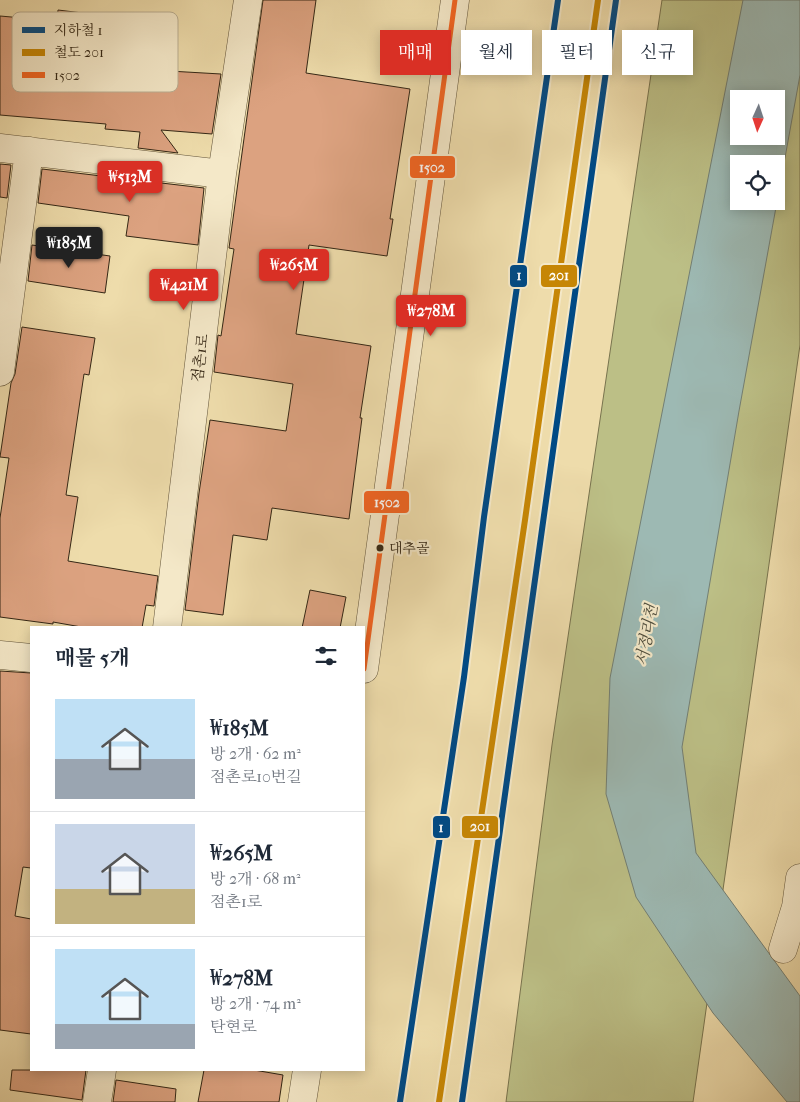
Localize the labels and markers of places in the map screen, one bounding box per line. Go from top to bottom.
pin: ₩513M [95,160,165,203]
pin: ₩185M [34,226,104,269]
pin: ₩265M [259,248,329,291]
pin: ₩421M [149,268,219,311]
pin: ₩278M [396,294,466,337]
place label: 대추골 [389,540,430,557]
marker: 대추골 [375,543,385,553]

